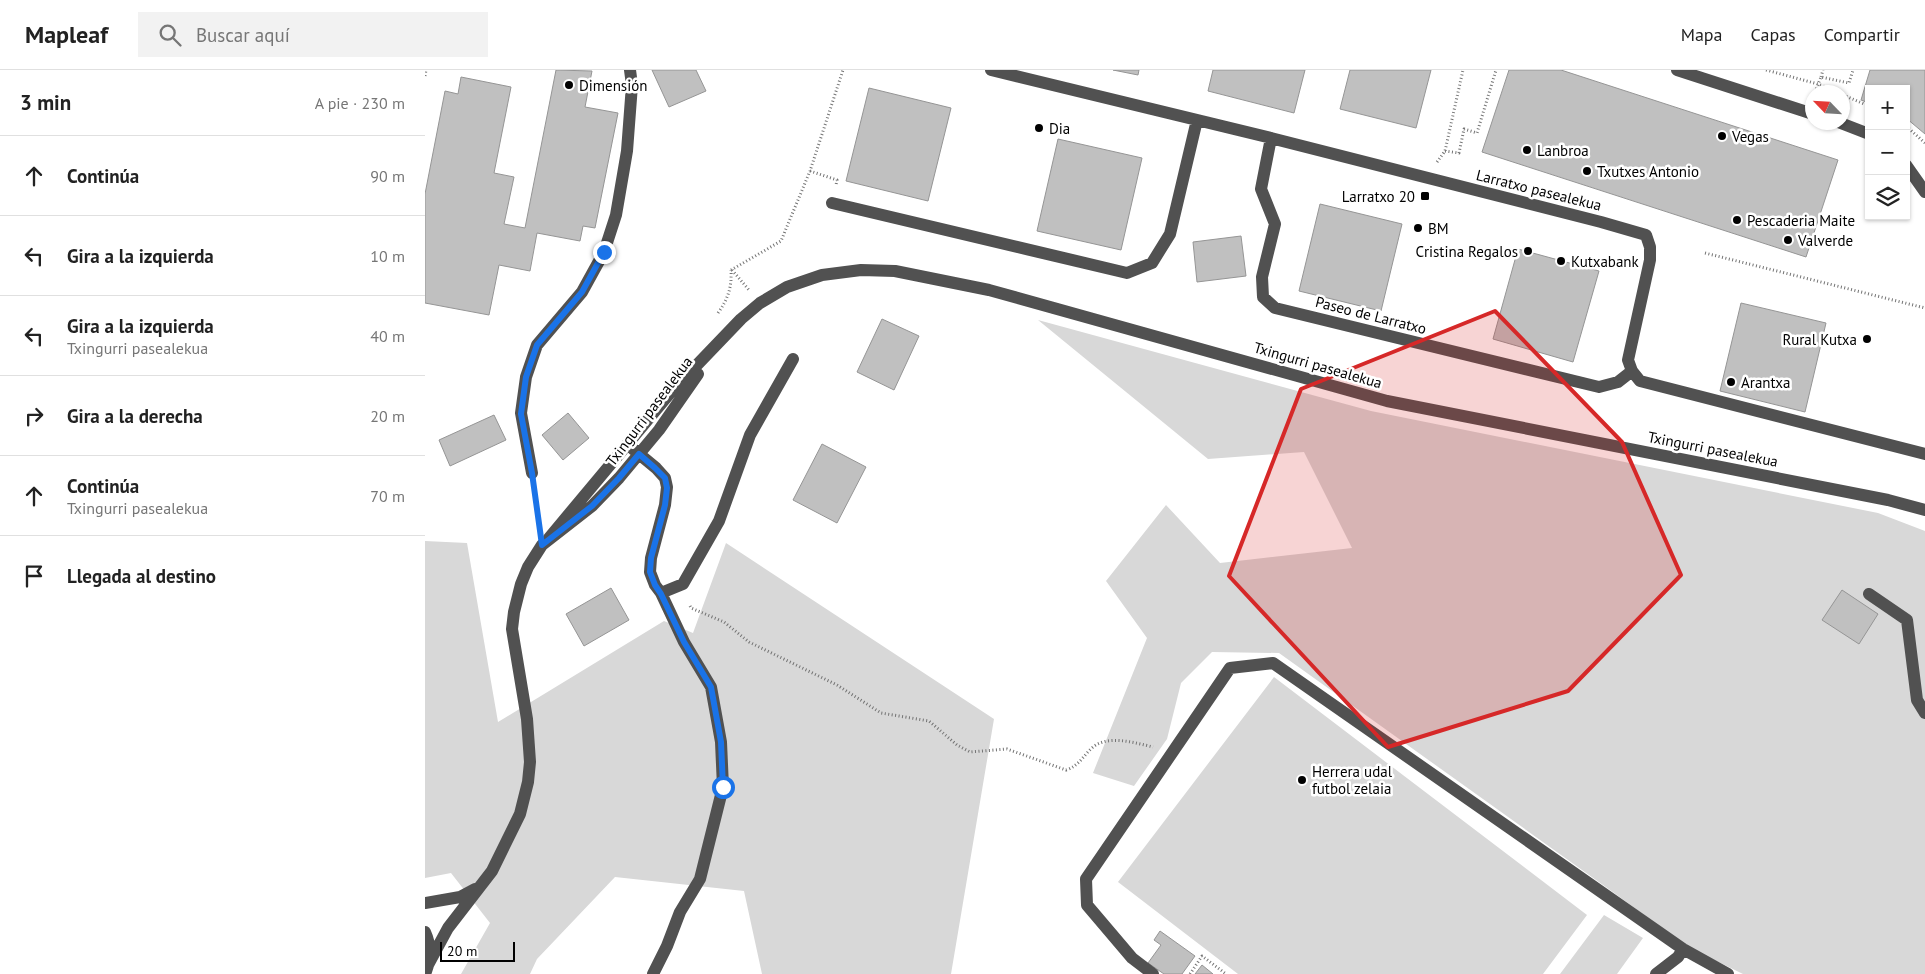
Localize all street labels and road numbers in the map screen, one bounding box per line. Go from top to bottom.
street label: Larratxo pasealekua [1474,165,1604,215]
street label: Paseo de Larratxo [1314,292,1428,338]
street label: Txingurri pasealekua [1252,338,1384,392]
street label: Txingurri pasealekua [602,352,696,470]
street label: Txingurri pasealekua [1646,427,1780,471]

